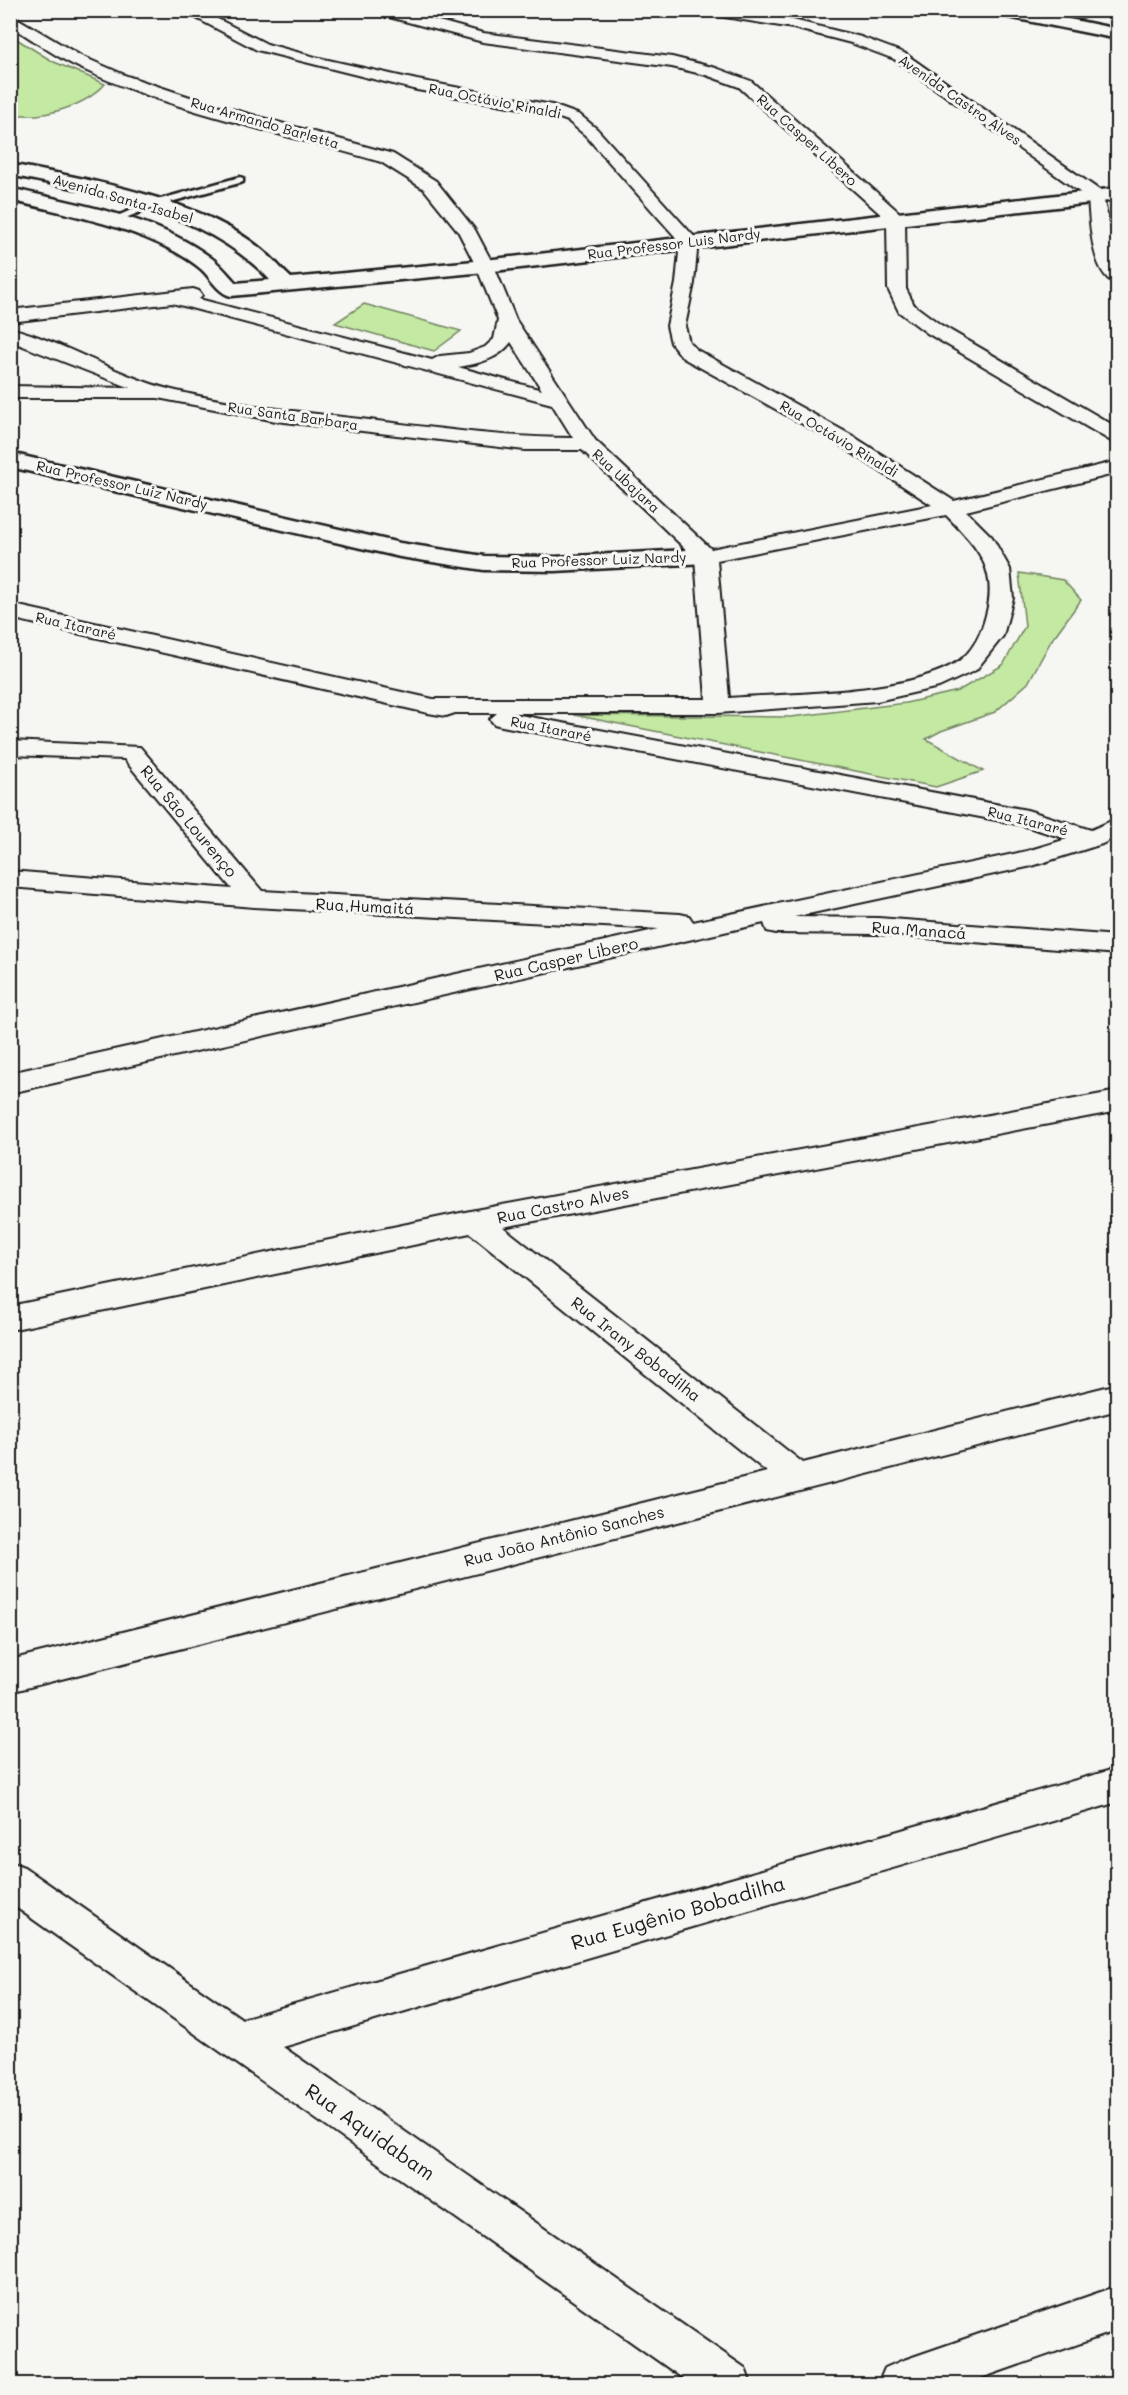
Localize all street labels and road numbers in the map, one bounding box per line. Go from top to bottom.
street label: Avenida Castro Alves [895,50,1026,149]
street label: Rua Octávio Rinaldi [427,78,563,123]
street label: Rua Casper Libero [753,89,862,190]
street label: Rua Armando Barletta [189,92,342,153]
street label: Avenida Santa Isabel [51,169,195,228]
street label: Rua Professor Luis Nardy [586,223,762,264]
street label: Rua Octávio Rinaldi [777,396,902,481]
street label: Rua Santa Barbara [227,397,359,434]
street label: Rua Ubajara [588,444,664,517]
street label: Rua Professor Luiz Nardy [35,456,210,513]
street label: Rua Professor Luiz Nardy [511,547,687,572]
street label: Rua Itararé [34,607,118,644]
street label: Rua Itararé [509,711,593,746]
street label: Rua São Lourenço [136,760,242,881]
street label: Rua Itararé [986,801,1070,840]
street label: Rua Humaitá [315,892,415,919]
street label: Rua Manacá [871,916,967,943]
street label: Rua Casper Libero [492,932,640,985]
street label: Rua Castro Alves [495,1181,631,1228]
street label: Rua Irany Bobadilha [567,1291,705,1406]
street label: Rua João Antônio Sanches [462,1500,666,1571]
street label: Rua Eugênio Bobadilha [568,1869,788,1955]
street label: Rua Aquidabam [301,2077,441,2186]

